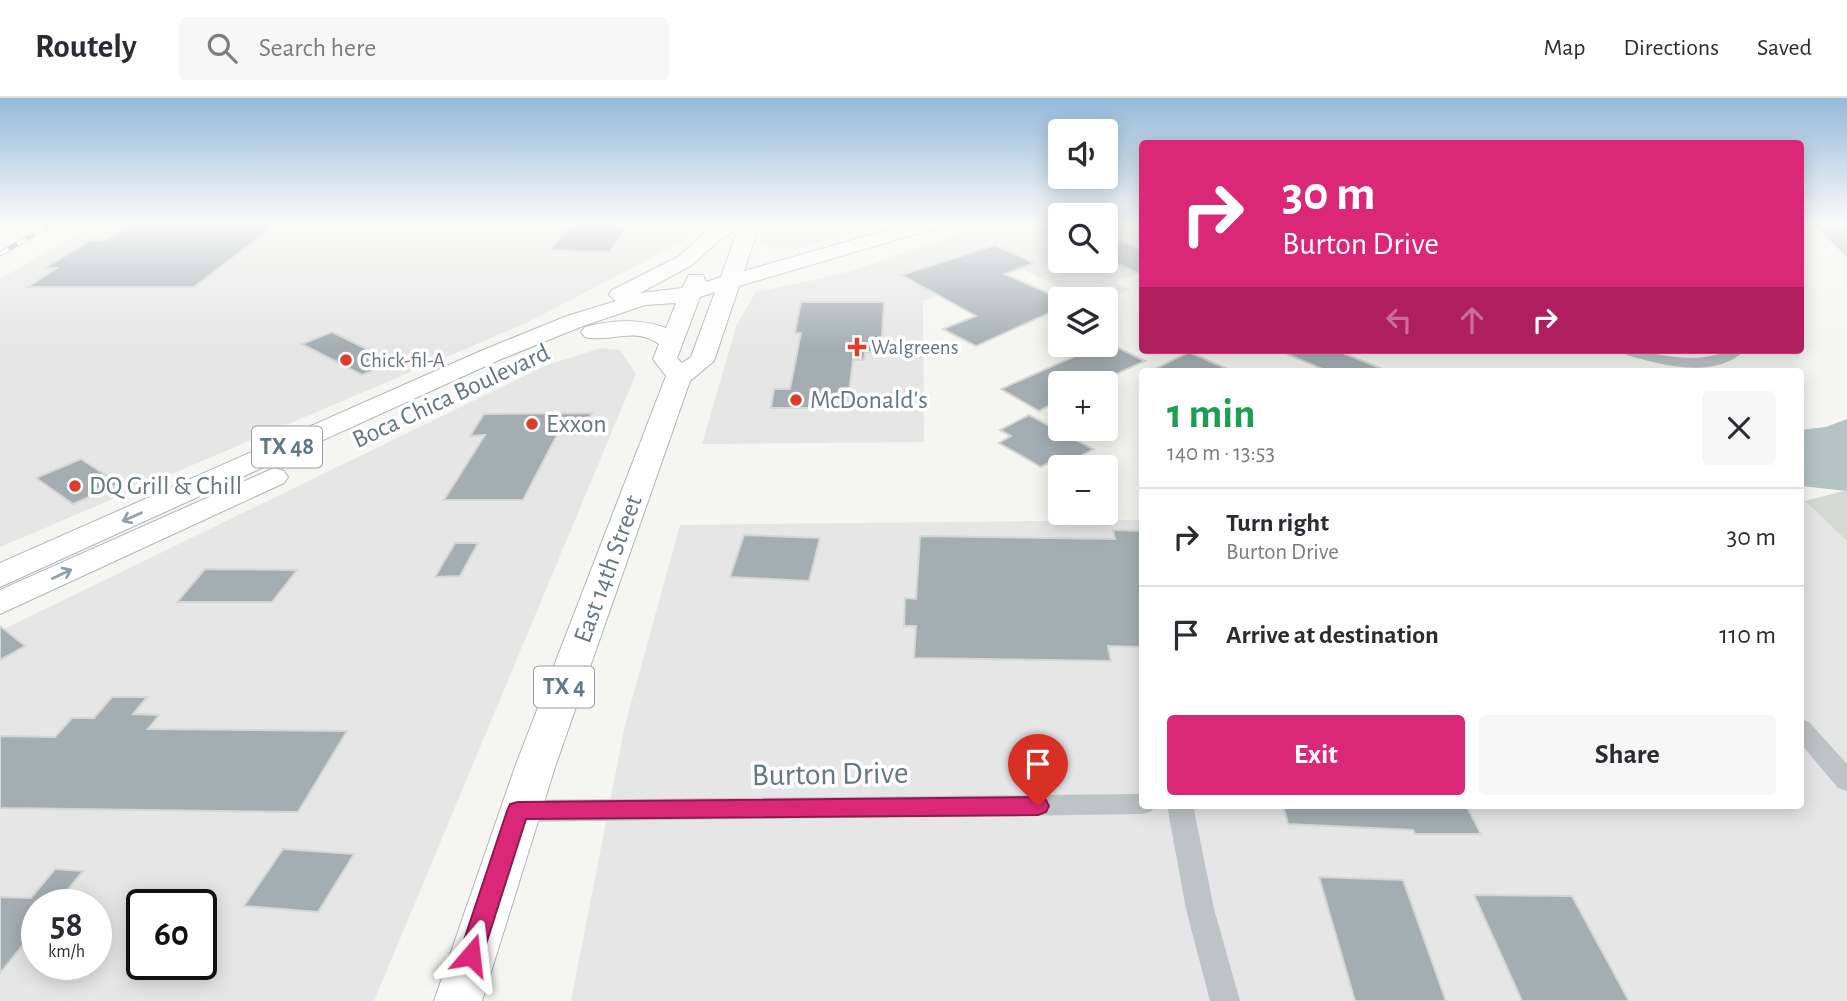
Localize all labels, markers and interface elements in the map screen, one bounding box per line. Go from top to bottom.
search box [179,17,669,80]
icon: search [203,29,241,67]
text: Routely [35,31,137,64]
text: Search here [259,35,376,61]
text: Map [1543,36,1585,60]
text: Directions [1623,36,1719,60]
text: Saved [1757,36,1812,60]
map controls [1048,119,1118,525]
button: sound [1048,119,1118,189]
icon: right [1167,168,1258,259]
text: 30 m [1282,170,1376,219]
button: search [1048,203,1118,273]
text: Burton Drive [1282,228,1439,260]
button: layers [1048,287,1118,357]
icon: left [1380,301,1418,339]
icon: ahead [1453,301,1491,339]
icon: right [1526,301,1564,339]
place label: Walgreens [871,337,958,358]
street label: Boca Chica Boulevard [348,339,554,453]
marker: Walgreens [849,339,865,355]
place label: Chick-fil-A [360,350,445,371]
marker: Chick-fil-A [338,352,354,368]
button: + [1048,371,1118,441]
place label: McDonald's [810,387,928,413]
button: close [1702,391,1776,465]
marker: McDonald's [788,392,804,408]
text: 1 min [1167,393,1256,435]
place label: Exxon [546,411,607,437]
marker: Exxon [524,416,540,432]
road number: TX 48 [252,426,322,468]
text: 140 m · 13:53 [1167,442,1275,465]
button: − [1048,455,1118,525]
place label: DQ Grill & Chill [89,473,242,499]
marker: DQ Grill & Chill [67,478,83,494]
street label: East 14th Street [569,492,647,646]
text: Turn right [1226,510,1329,536]
one-way arrow [122,511,143,524]
icon: right [1167,518,1205,556]
text: 30 m [1726,524,1776,550]
text: Burton Drive [1226,541,1339,564]
one-way arrow [51,567,72,581]
icon: arrive [1167,616,1205,654]
text: Arrive at destination [1226,622,1439,648]
text: 110 m [1719,622,1776,648]
road number: TX 4 [534,666,594,708]
button: Exit [1167,715,1465,795]
button: Share [1479,715,1776,795]
pin [1008,734,1068,806]
icon: arrive [1019,745,1057,783]
street label: Burton Drive [751,757,909,791]
speed limit sign: 60 [126,889,217,980]
text: 58 [50,908,83,943]
position arrow [434,918,508,992]
text: km/h [48,943,85,961]

